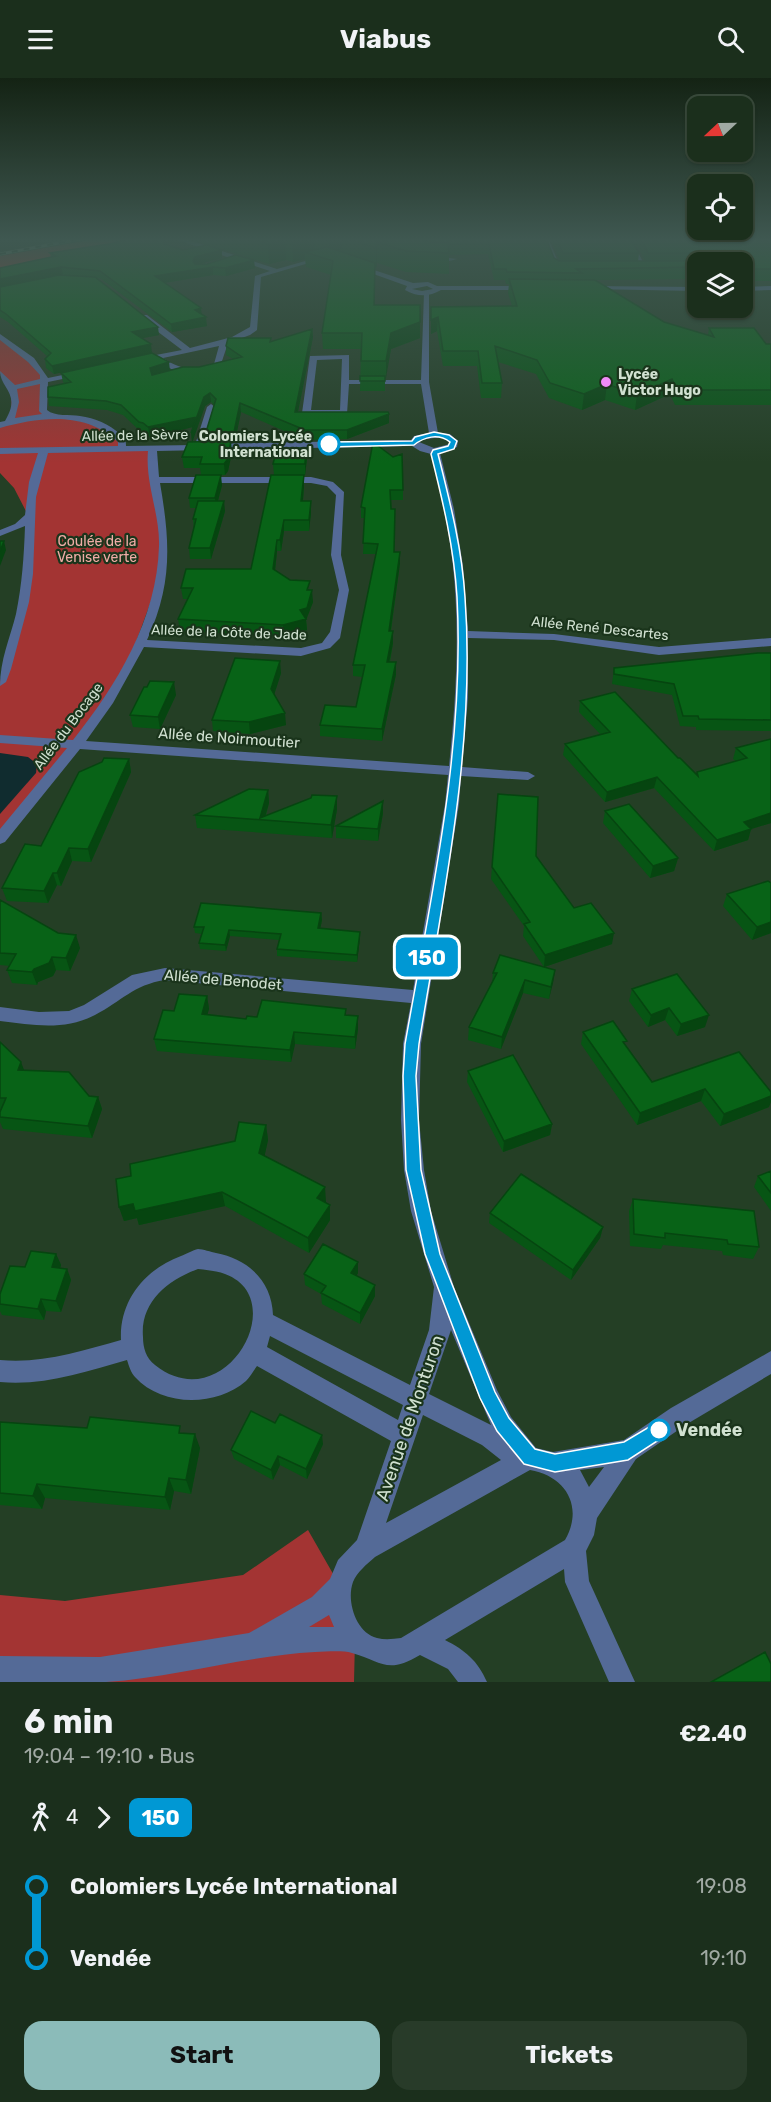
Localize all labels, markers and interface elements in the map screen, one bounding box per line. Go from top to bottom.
icon: menu [24,23,57,56]
text: Viabus [340,23,431,55]
icon: search [714,23,747,56]
north arrow [687,96,753,162]
map controls [687,96,753,318]
button: locate [687,174,753,240]
button: layers [687,252,753,318]
place label: Lycée Victor Hugo [618,366,701,399]
marker: Lycée Victor Hugo [599,375,613,389]
street label: Allée de la Sèvre [82,426,189,445]
place label: Colomiers Lycée International [199,428,312,461]
marker: Colomiers Lycée International [318,433,340,455]
park label: Coulée de la Venise verte [57,533,137,566]
street label: Allée René Descartes [531,613,669,644]
street label: Allée de la Côte de Jade [151,621,307,644]
street label: Allée du Bocage [30,679,107,773]
street label: Allée de Noirmoutier [158,724,301,752]
line badge: 150 [392,938,462,976]
text: 150 [408,945,446,970]
street label: Allée de Benodet [163,966,283,994]
street label: Avenue de Monturon [371,1332,449,1504]
marker: Vendée [648,1419,670,1441]
place label: Vendée [676,1419,743,1441]
text: 6 min [24,1702,113,1741]
text: €2.40 [679,1720,747,1747]
text: 19:04 – 19:10 · Bus [24,1744,195,1768]
icon: walk [24,1801,57,1834]
icon: forward [87,1801,120,1834]
text: 4 [66,1805,78,1829]
text: 150 [141,1805,180,1830]
text: Colomiers Lycée International [70,1873,398,1900]
text: 19:08 [696,1874,747,1898]
text: Vendée [70,1945,151,1972]
text: 19:10 [700,1946,747,1970]
button: Start [24,2021,380,2090]
button: Tickets [392,2021,747,2090]

